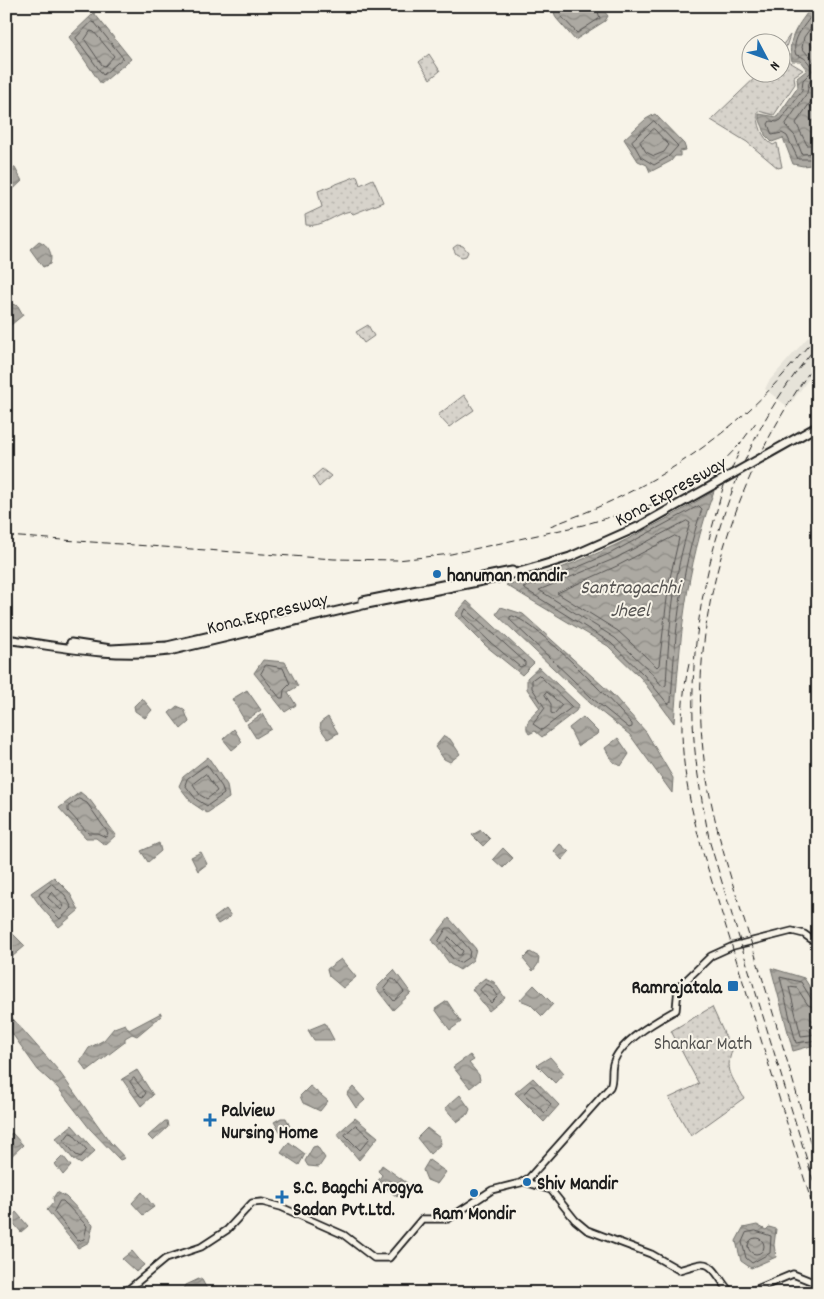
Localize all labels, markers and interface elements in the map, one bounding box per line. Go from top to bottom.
north arrow [742,32,792,82]
text: N [764,56,784,74]
street label: Kona Expressway [611,451,733,535]
place label: hanuman mandir [447,564,568,591]
marker: hanuman mandir [431,568,443,580]
water label: Santragachhi Jheel [580,575,683,626]
street label: Kona Expressway [204,587,332,643]
place label: Ramrajatala [632,976,723,1003]
marker: Ramrajatala [726,979,740,993]
park label: Shankar Math [654,1032,752,1059]
place label: Palview Nursing Home [221,1099,318,1148]
marker: Palview Nursing Home [203,1113,217,1127]
place label: Shiv Mandir [537,1172,619,1199]
place label: S.C. Bagchi Arogya Sadan Pvt.Ltd. [293,1176,424,1225]
marker: Shiv Mandir [521,1176,533,1188]
marker: Ram Mondir [468,1187,480,1199]
marker: S.C. Bagchi Arogya Sadan Pvt.Ltd. [275,1190,289,1204]
place label: Ram Mondir [432,1202,517,1229]

